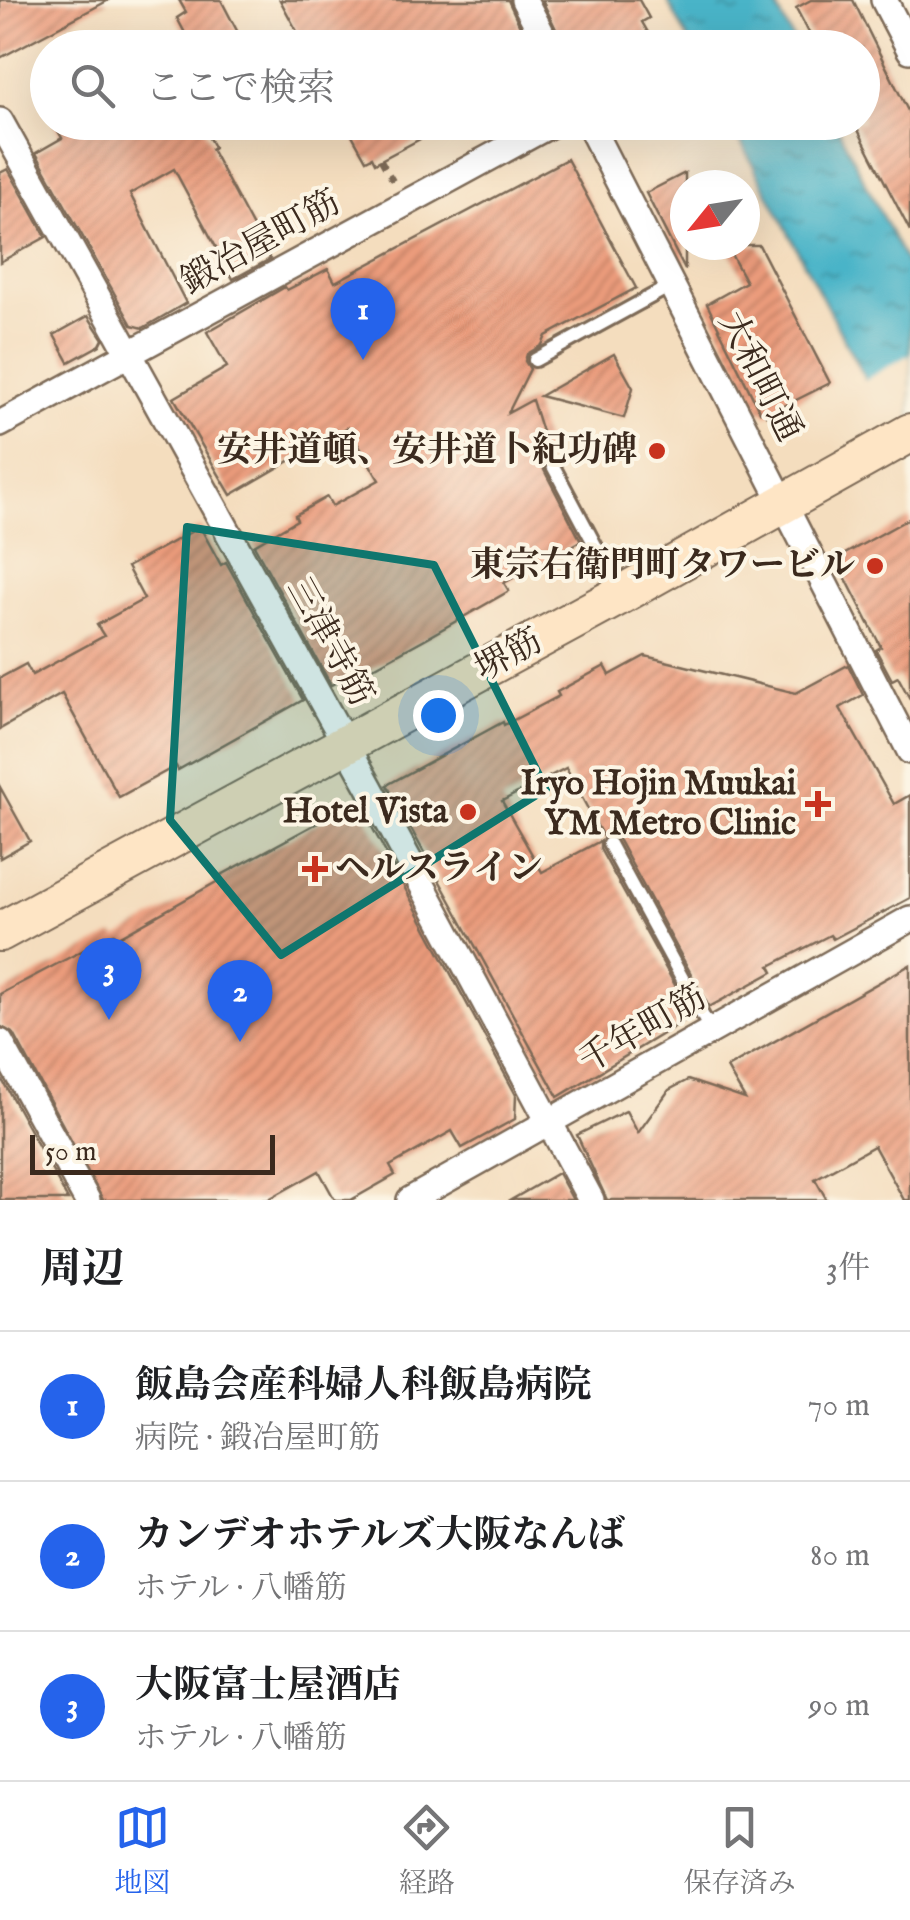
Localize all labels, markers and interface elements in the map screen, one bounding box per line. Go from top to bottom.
search box [30,30,880,140]
icon: search [65,58,120,113]
text: ここで検索 [145,66,335,114]
north arrow [670,170,760,260]
street label: 鍛冶屋町筋 [174,181,348,305]
pin: 1 [330,278,396,360]
street label: 大和町通 [707,304,811,450]
place label: 安井道頓、安井道卜紀功碑 [217,429,637,474]
marker: 安井道頓、安井道卜紀功碑 [646,440,668,462]
place label: 東宗右衛門町タワービル [470,544,855,589]
marker: 東宗右衛門町タワービル [864,555,886,577]
street label: 三津寺筋 [275,570,383,714]
street label: 堺筋 [467,619,551,693]
your location [413,690,464,741]
place label: Iryo Hojin Muukai YM Metro Clinic [521,762,796,847]
place label: Hotel Vista [283,790,449,835]
marker: Iryo Hojin Muukai YM Metro Clinic [805,791,831,817]
marker: Hotel Vista [457,801,479,823]
place label: ヘルスライン [335,847,543,892]
marker: ヘルスライン [304,858,326,880]
pin: 3 [76,938,142,1020]
pin: 2 [208,960,272,1042]
street label: 千年町筋 [571,976,715,1084]
scale bar [30,1130,275,1174]
text: 50 m [45,1135,97,1170]
text: 周辺 [40,1244,124,1297]
text: 3件 [826,1249,870,1290]
text: 飯島会産科婦人科飯島病院 [135,1363,591,1411]
text: 1 [67,1386,78,1427]
text: 70 m [808,1386,870,1427]
text: 病院 · 鍛冶屋町筋 [135,1419,380,1460]
text: カンデオホテルズ大阪なんば [135,1513,625,1561]
text: 2 [65,1536,80,1577]
text: 80 m [810,1536,870,1577]
text: ホテル · 八幡筋 [135,1569,346,1610]
text: 大阪富士屋酒店 [135,1663,401,1711]
text: 3 [67,1686,78,1727]
text: 90 m [809,1686,870,1727]
text: ホテル · 八幡筋 [135,1719,346,1760]
tab: 地図 [114,1800,170,1902]
tab: 経路 [399,1800,455,1902]
tab: 保存済み [684,1800,796,1902]

